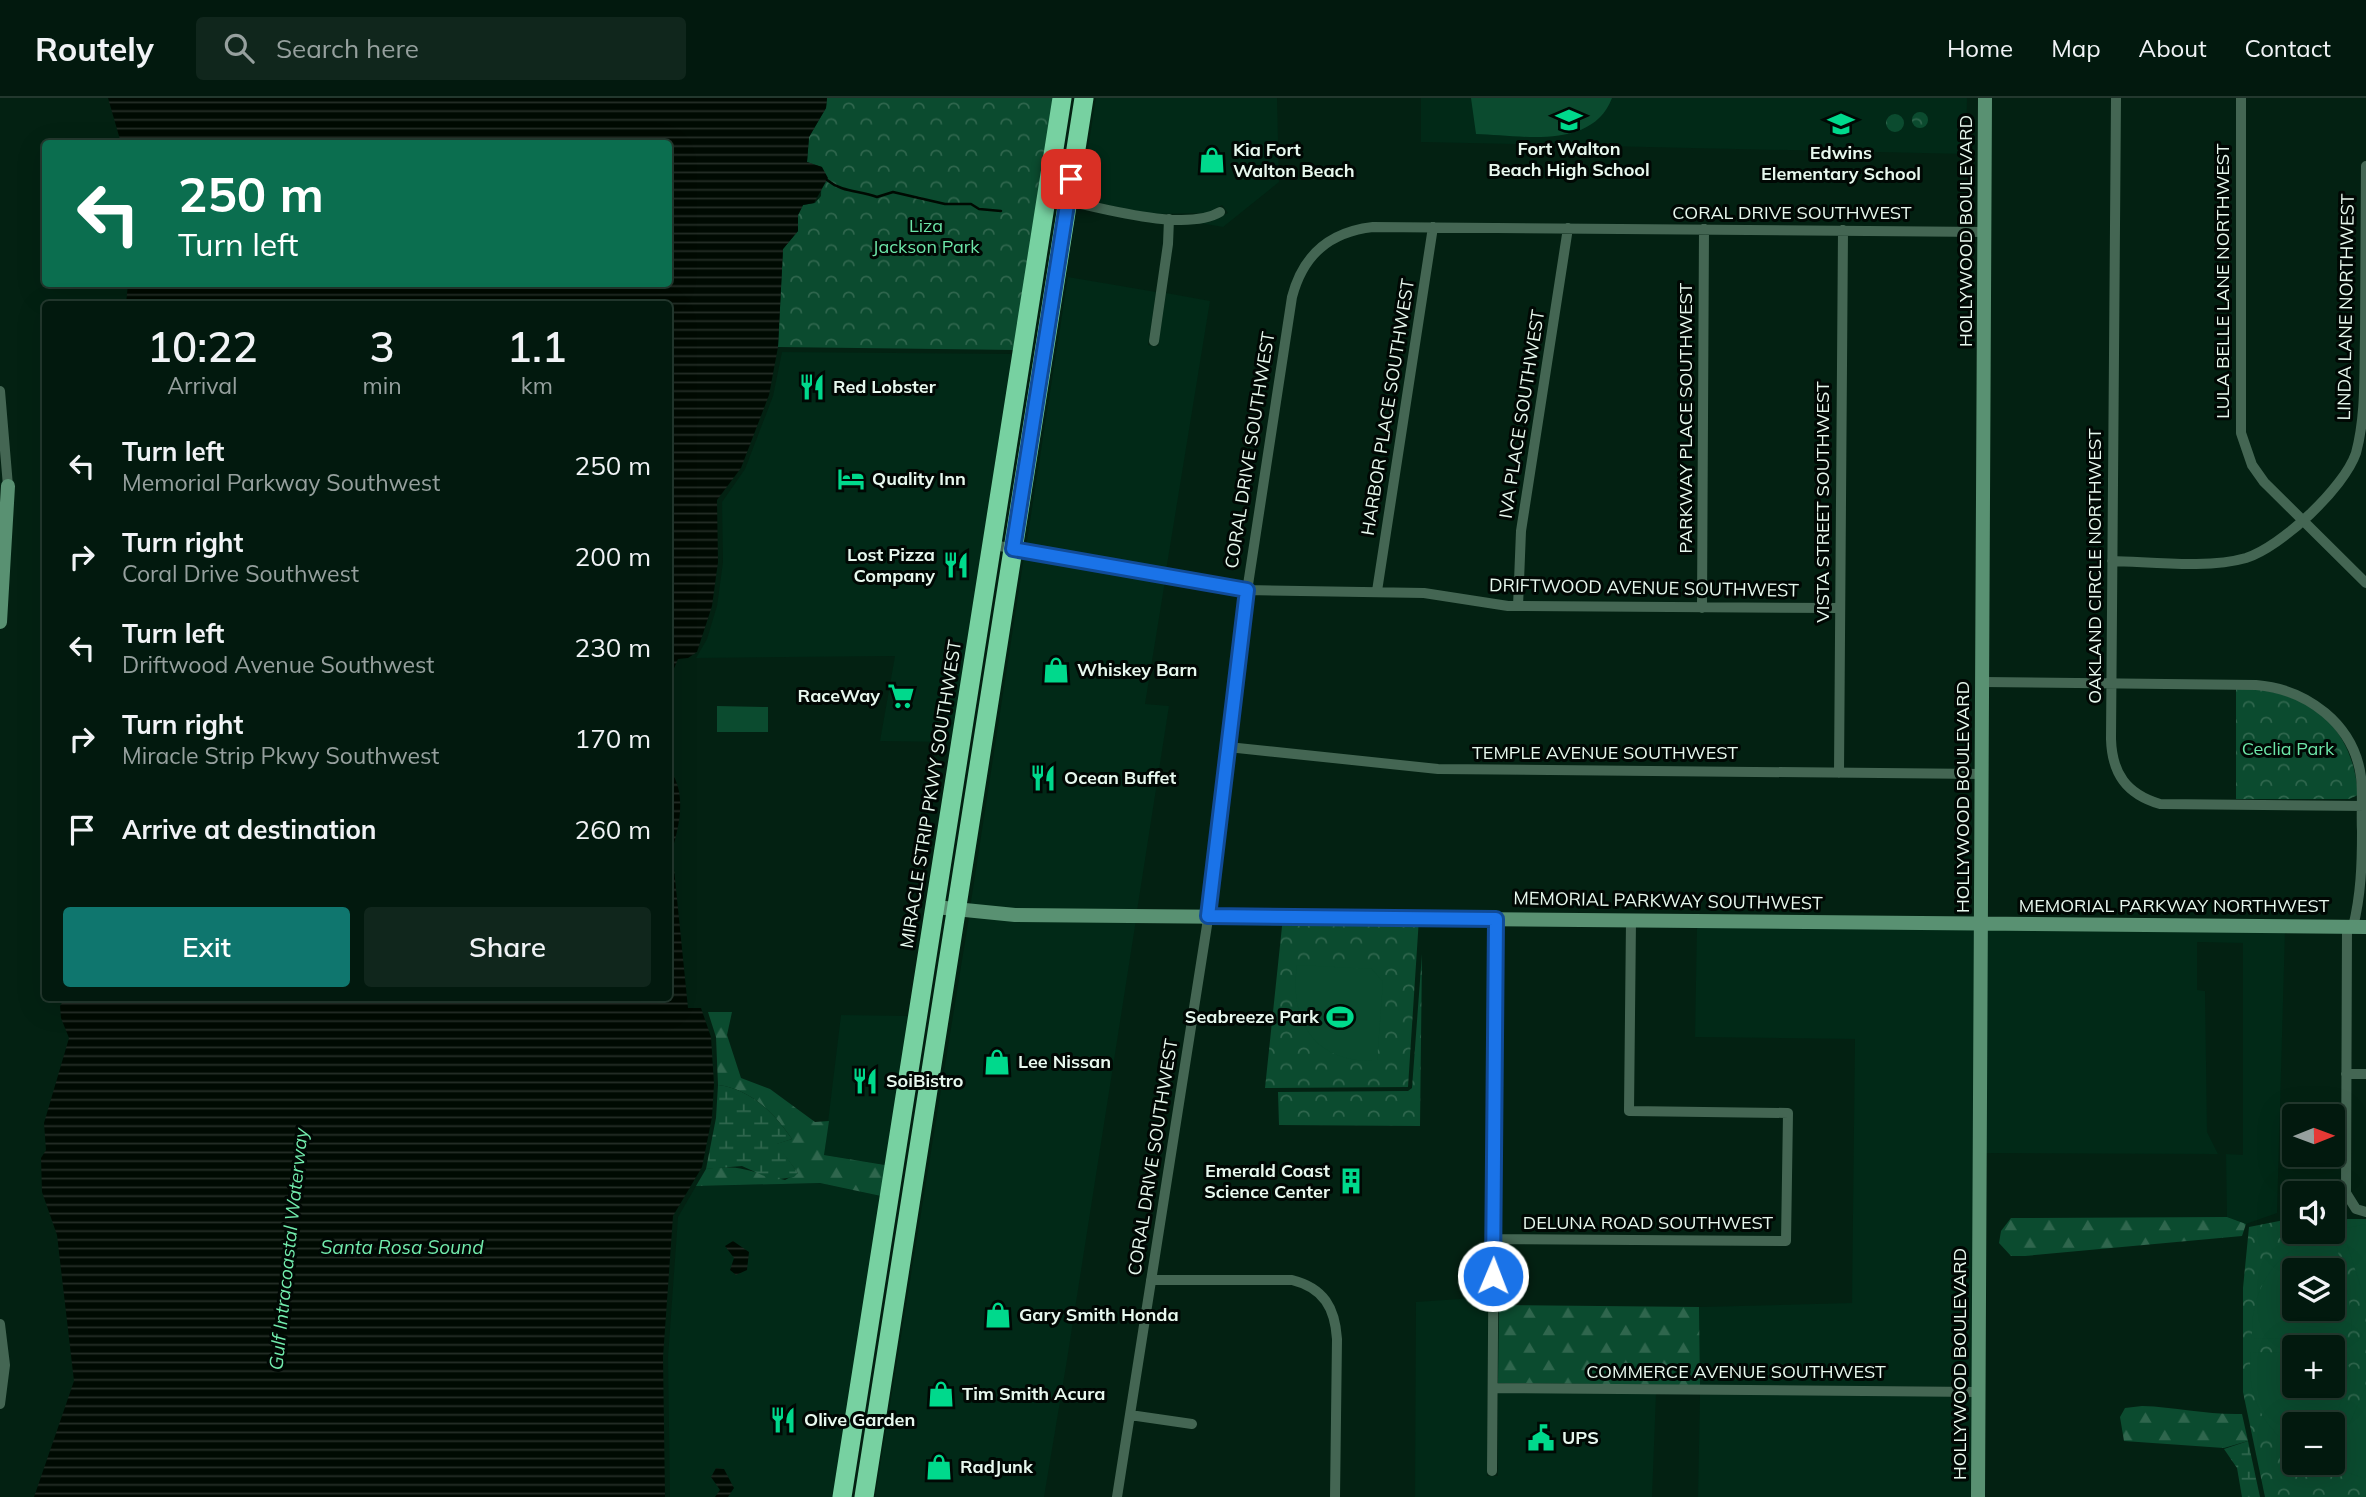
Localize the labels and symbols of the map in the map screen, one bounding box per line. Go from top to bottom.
school or university icon: Fort Walton Beach High School [1554,105,1584,135]
school or university icon: Edwins Elementary School [1826,109,1856,139]
street label: HOLLYWOOD BOULEVARD [1954,115,1977,347]
place label: Fort Walton Beach High School [1488,137,1650,181]
place label: Kia Fort Walton Beach [1233,138,1355,182]
place label: Edwins Elementary School [1761,141,1921,185]
street label: LULA BELLE LANE NORTHWEST [2211,143,2234,419]
shop icon: Kia Fort Walton Beach [1197,145,1227,175]
pin [1041,149,1101,209]
street label: LINDA LANE NORTHWEST [2332,193,2359,421]
street label: CORAL DRIVE SOUTHWEST [1672,201,1912,224]
park label: Liza Jackson Park [872,214,980,258]
street label: HARBOR PLACE SOUTHWEST [1356,277,1419,537]
street label: PARKWAY PLACE SOUTHWEST [1674,282,1697,553]
street label: IVA PLACE SOUTHWEST [1494,308,1549,520]
street label: CORAL DRIVE SOUTHWEST [1219,330,1280,570]
restaurant icon: Red Lobster [797,372,827,402]
place label: Red Lobster [833,375,937,398]
street label: VISTA STREET SOUTHWEST [1811,381,1834,623]
street label: OAKLAND CIRCLE NORTHWEST [2083,428,2106,704]
hotel icon: Quality Inn [836,464,866,494]
place label: Quality Inn [872,467,966,490]
place label: Lost Pizza Company [847,543,935,587]
restaurant icon: Lost Pizza Company [941,550,971,580]
street label: DRIFTWOOD AVENUE SOUTHWEST [1489,573,1799,602]
street label: MIRACLE STRIP PKWY SOUTHWEST [895,638,966,950]
shop icon: Whiskey Barn [1041,655,1071,685]
place label: Whiskey Barn [1077,658,1197,681]
supermarket icon: RaceWay [886,681,916,711]
street label: HOLLYWOOD BOULEVARD [1951,681,1974,913]
place label: RaceWay [798,684,880,707]
park label: Ceclia Park [2242,737,2335,760]
street label: TEMPLE AVENUE SOUTHWEST [1472,741,1738,764]
restaurant icon: Ocean Buffet [1028,763,1058,793]
place label: Ocean Buffet [1064,766,1176,789]
street label: MEMORIAL PARKWAY SOUTHWEST [1513,886,1823,915]
street label: MEMORIAL PARKWAY NORTHWEST [2019,894,2329,917]
sports icon: Seabreeze Park [1325,1002,1355,1032]
place label: Seabreeze Park [1185,1005,1320,1028]
street label: CORAL DRIVE SOUTHWEST [1122,1037,1183,1277]
shop icon: Lee Nissan [982,1047,1012,1077]
place label: Lee Nissan [1018,1050,1111,1073]
restaurant icon: SoiBistro [850,1066,880,1096]
place label: SoiBistro [886,1069,963,1092]
north arrow [2282,1104,2345,1167]
water label: Gulf Intracoastal Waterway [263,1126,313,1371]
place label: Emerald Coast Science Center [1204,1159,1331,1203]
building icon: Emerald Coast Science Center [1336,1166,1366,1196]
street label: DELUNA ROAD SOUTHWEST [1523,1211,1773,1234]
water label: Santa Rosa Sound [320,1235,484,1259]
position arrow [1456,1239,1530,1313]
street label: HOLLYWOOD BOULEVARD [1948,1248,1971,1480]
shop icon: Gary Smith Honda [983,1300,1013,1330]
place label: Gary Smith Honda [1019,1303,1179,1326]
street label: COMMERCE AVENUE SOUTHWEST [1586,1360,1886,1383]
shop icon: Tim Smith Acura [926,1379,956,1409]
place label: Tim Smith Acura [962,1382,1105,1405]
restaurant icon: Olive Garden [768,1405,798,1435]
place label: Olive Garden [804,1408,915,1431]
public building icon: UPS [1526,1423,1556,1453]
place label: UPS [1562,1426,1599,1449]
shop icon: RadJunk [924,1452,954,1482]
place label: RadJunk [960,1455,1034,1478]

